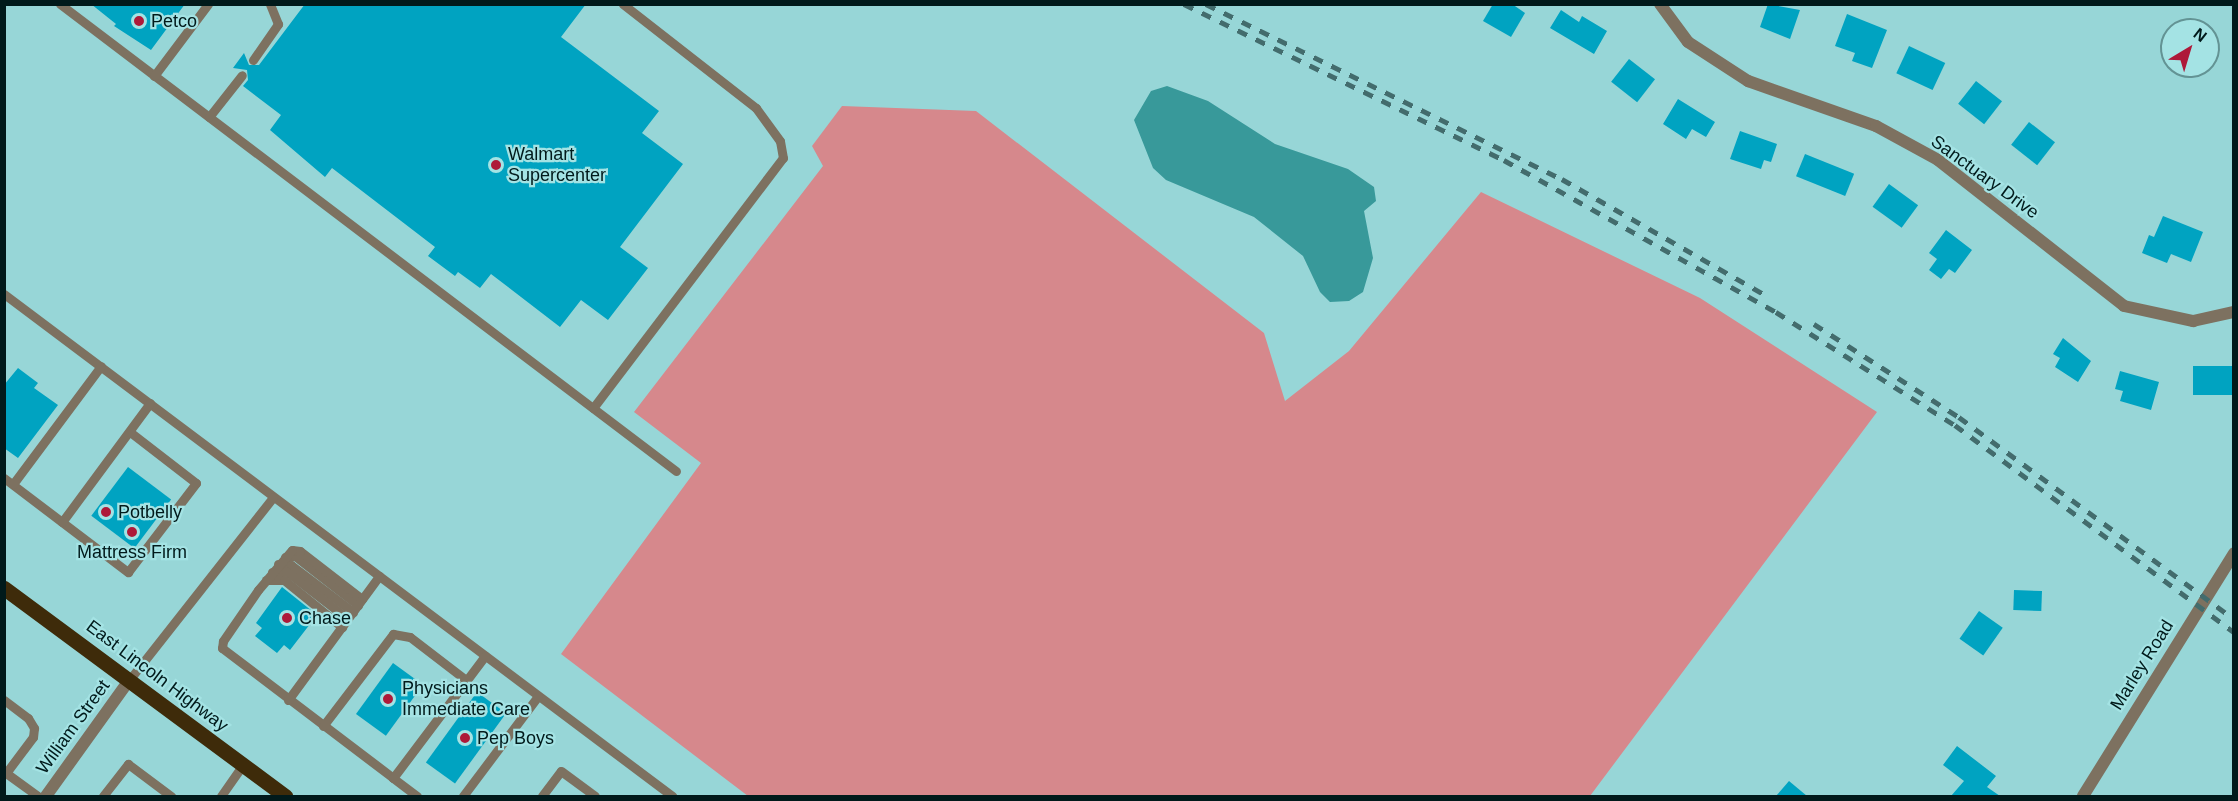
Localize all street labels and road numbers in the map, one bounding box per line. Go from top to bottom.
street label: Sanctuary Drive [1927,131,2043,223]
street label: East Lincoln Highway [82,616,232,736]
street label: Marley Road [2106,616,2178,714]
street label: William Street [32,676,114,778]

